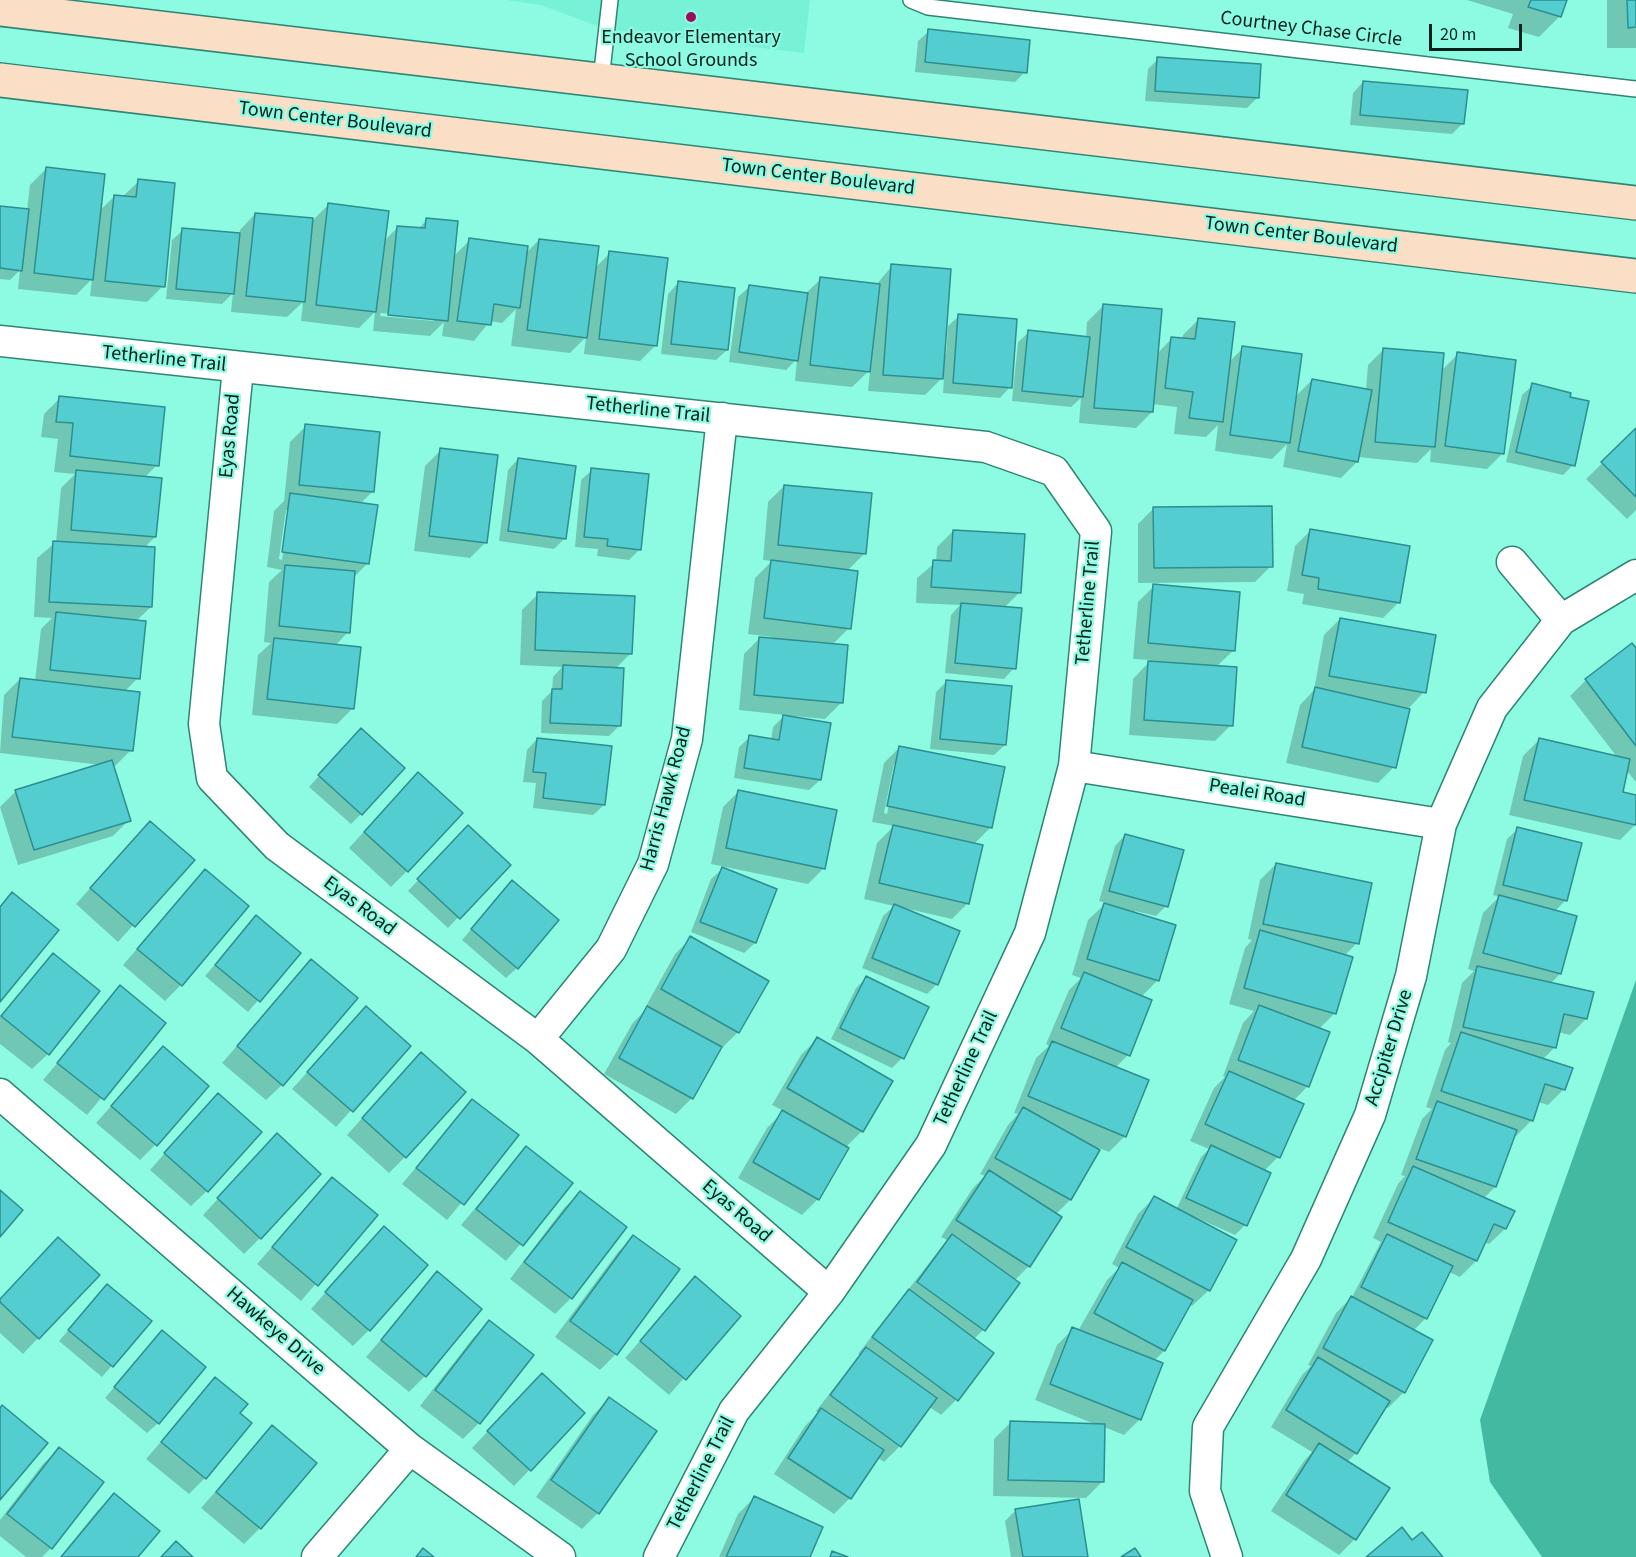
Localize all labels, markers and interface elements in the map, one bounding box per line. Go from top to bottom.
street label: Courtney Chase Circle [1219,7,1403,53]
marker: Endeavor Elementary School Grounds [684,10,698,24]
scale bar [1432,12,1525,50]
text: 20 m [1440,22,1476,47]
place label: Endeavor Elementary School Grounds [601,27,781,74]
street label: Town Center Boulevard [237,97,433,145]
street label: Town Center Boulevard [720,154,916,202]
street label: Town Center Boulevard [1203,212,1399,260]
street label: Tetherline Trail [101,342,227,378]
street label: Eyas Road [215,393,247,479]
street label: Tetherline Trail [585,393,711,429]
street label: Tetherline Trail [1072,540,1106,666]
street label: Harris Hawk Road [636,724,698,874]
street label: Pealei Road [1207,775,1307,813]
street label: Eyas Road [318,872,400,942]
street label: Accipiter Drive [1361,987,1419,1109]
street label: Tetherline Trail [930,1007,1004,1131]
street label: Eyas Road [696,1175,776,1249]
street label: Hawkeye Drive [220,1282,330,1382]
street label: Tetherline Trail [663,1413,741,1535]

